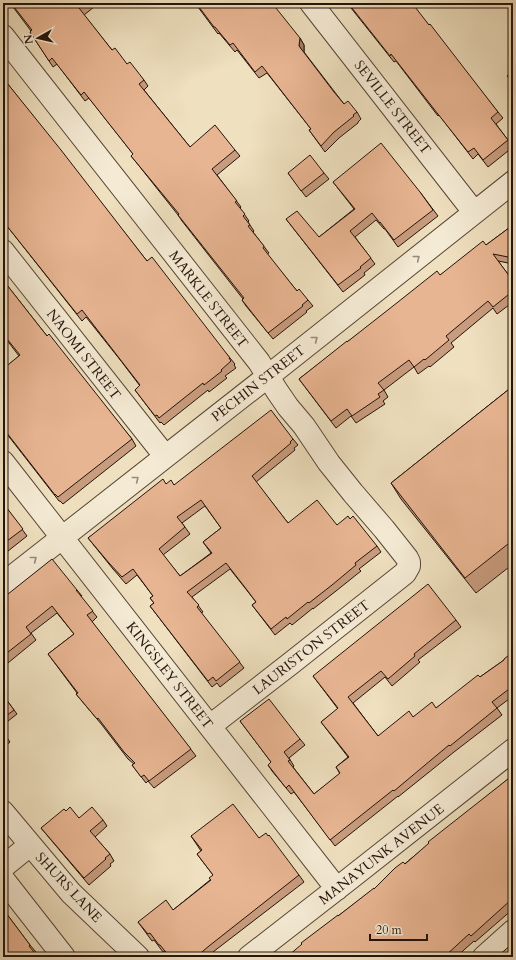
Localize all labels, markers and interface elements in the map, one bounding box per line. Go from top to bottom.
north arrow [18,18,58,58]
text: N [20,33,37,45]
street label: SEVILLE STREET [350,56,435,158]
street label: MARKLE STREET [165,247,253,352]
one-way arrow [413,255,420,262]
street label: NAOMI STREET [42,305,125,404]
one-way arrow [311,336,318,343]
street label: PECHIN STREET [207,341,309,426]
one-way arrow [131,477,138,484]
one-way arrow [29,557,36,564]
street label: LAURISTON STREET [249,596,374,699]
street label: KINGSLEY STREET [122,618,217,733]
street label: MANAYUNK AVENUE [315,799,448,909]
street label: SHURS LANE [31,848,106,927]
scale bar [370,916,427,942]
text: 20 m [376,922,403,938]

